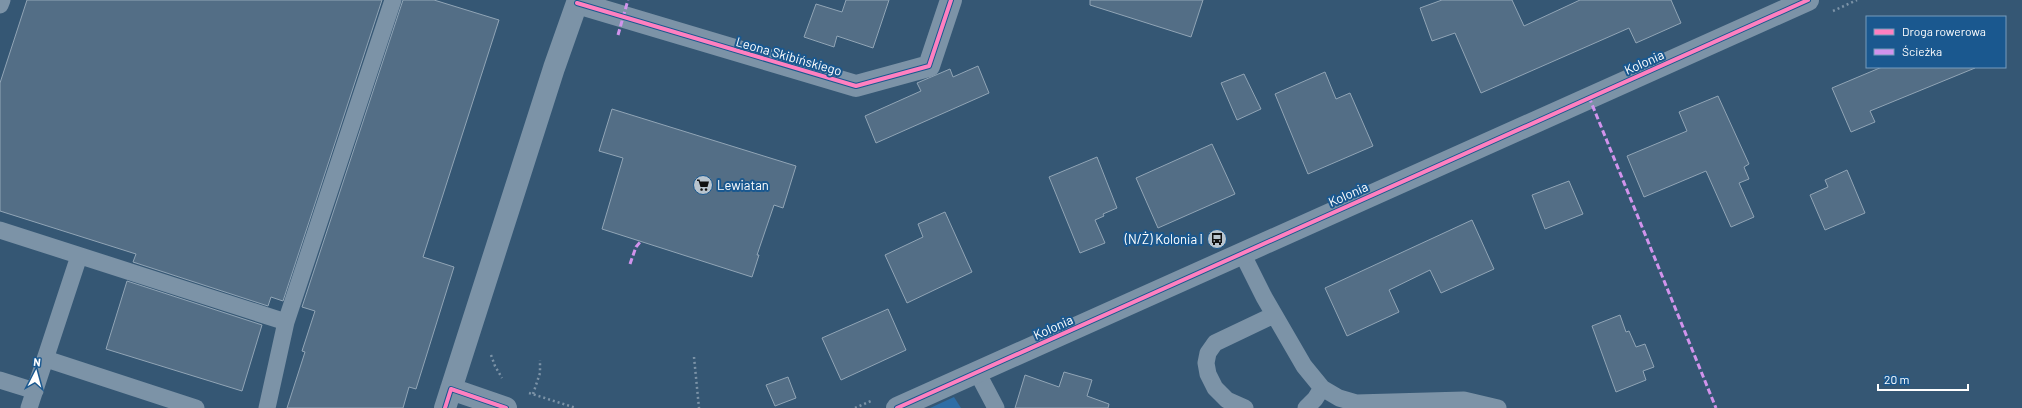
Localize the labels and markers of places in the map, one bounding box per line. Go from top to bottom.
supermarket icon: Lewiatan [692,174,714,196]
place label: Lewiatan [717,177,769,193]
bus stop icon: (N/Ż) Kolonia I [1206,228,1228,250]
place label: (N/Ż) Kolonia I [1124,231,1203,247]

